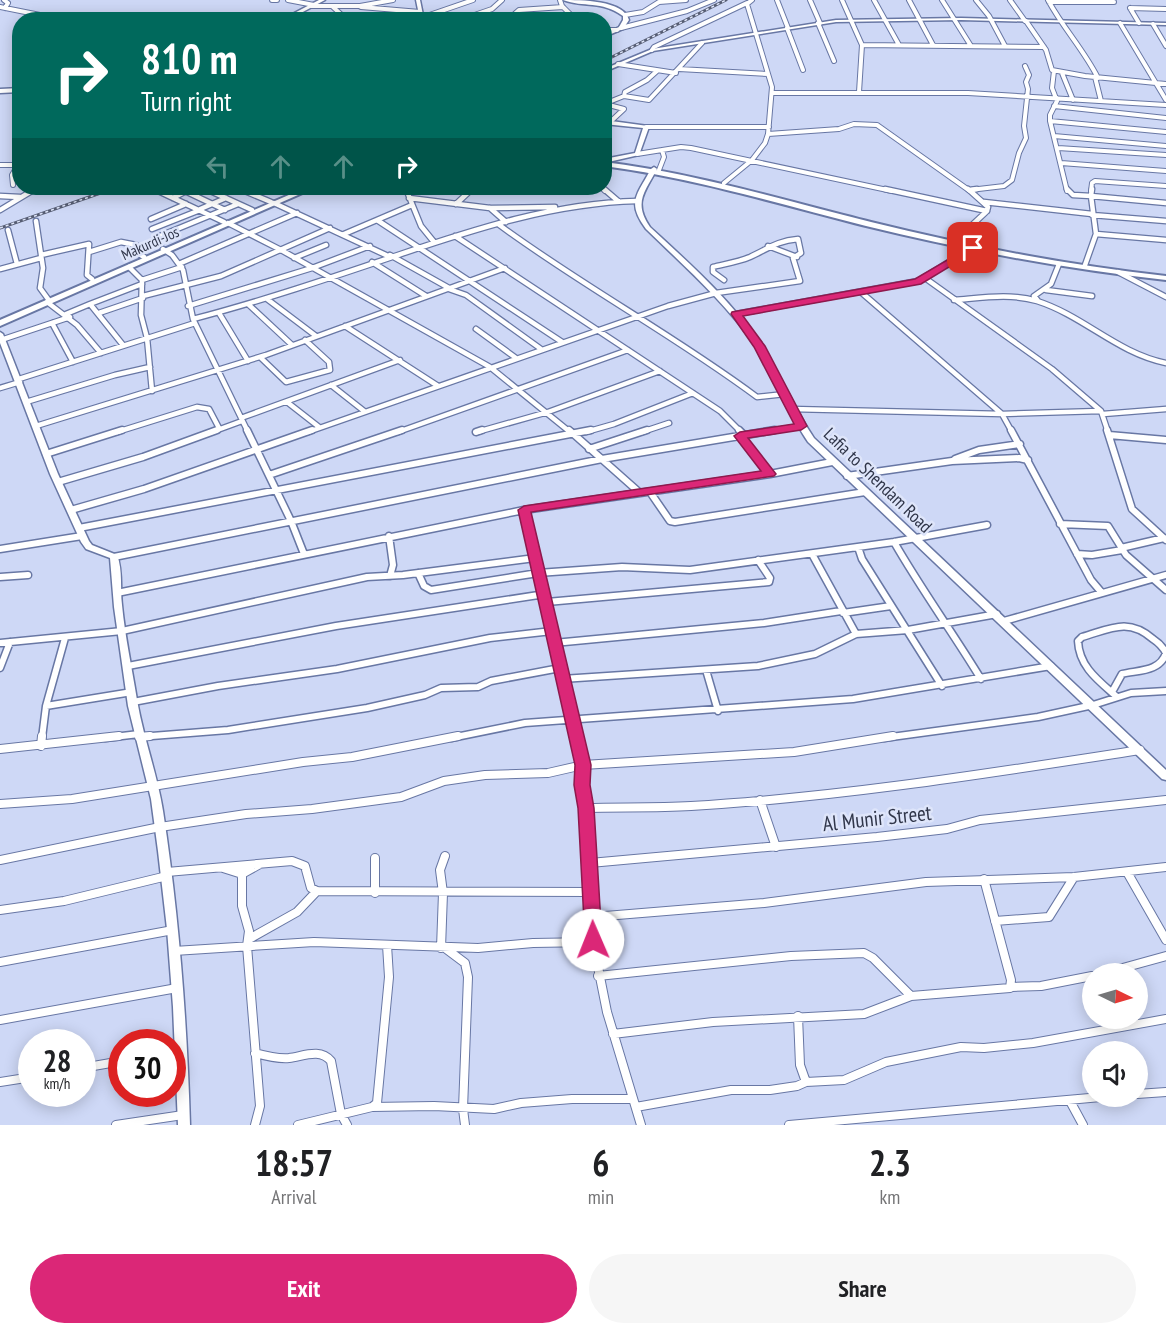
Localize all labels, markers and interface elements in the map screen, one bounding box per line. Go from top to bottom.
text: 810 m [141,31,238,86]
icon: right [42,36,120,114]
text: Turn right [141,84,232,118]
icon: left [201,150,234,183]
icon: ahead [264,150,297,183]
icon: ahead [327,150,360,183]
icon: right [390,150,423,183]
street label: Makurdi-Jos [118,222,182,264]
pin [947,222,998,273]
icon: arrive [956,231,989,264]
street label: Lafia to Shendam Road [819,422,937,538]
street label: Al Munir Street [821,799,933,837]
position arrow [561,908,625,972]
north arrow [1082,963,1148,1029]
map controls [1082,963,1148,1107]
speed limit sign: 30 [108,1029,186,1107]
text: 28 [43,1041,71,1080]
button: sound [1082,1041,1148,1107]
text: km/h [44,1074,70,1093]
text: 18:57 [255,1139,333,1186]
text: 6 [592,1139,609,1186]
text: 2.3 [869,1139,911,1186]
text: Arrival [271,1184,317,1210]
text: min [588,1184,614,1210]
text: km [880,1184,900,1210]
button: Exit [30,1254,577,1323]
button: Share [589,1254,1136,1323]

